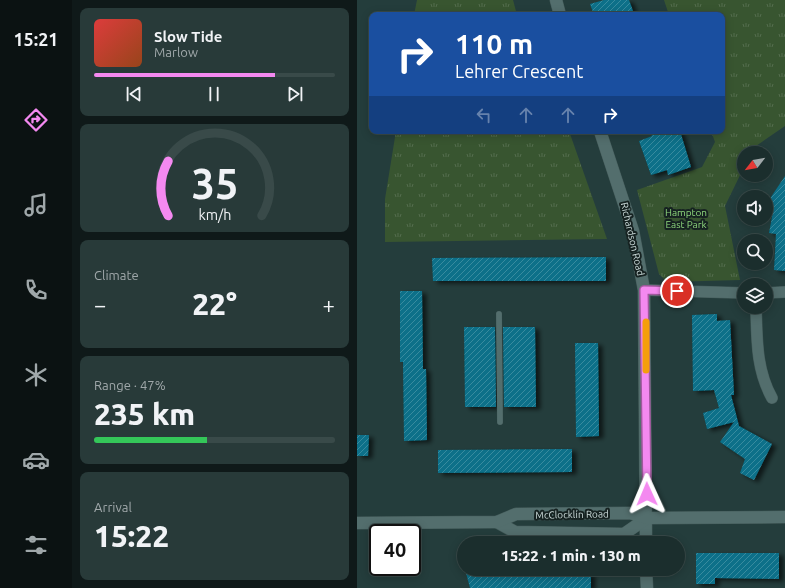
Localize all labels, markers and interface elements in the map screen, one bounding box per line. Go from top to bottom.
text: Slow Tide [154,28,222,45]
icon: right [389,28,441,80]
text: 110 m [455,28,533,59]
text: 15:21 [13,29,59,49]
text: Marlow [154,45,198,59]
text: Lehrer Crescent [455,61,583,81]
icon: previous [123,83,145,105]
icon: pause [203,83,225,105]
icon: next [284,83,306,105]
icon: left [473,104,495,126]
icon: ahead [515,104,537,126]
icon: ahead [557,104,579,126]
icon: right [599,104,621,126]
icon: directions [22,106,50,134]
north arrow [737,146,773,182]
map controls [737,146,773,314]
text: 35 [191,160,238,207]
button: sound [737,190,773,226]
icon: music [22,191,50,219]
street label: Richardson Road [619,201,646,277]
text: km/h [198,207,231,223]
park label: Hampton East Park [665,207,707,230]
button: search [737,234,773,270]
text: Climate [94,268,139,282]
pin [660,274,694,308]
icon: phone [22,276,50,304]
button: layers [737,278,773,314]
icon: arrive [666,280,688,302]
text: 22° [192,287,237,321]
text: − [94,292,106,317]
text: + [323,292,335,317]
icon: climate [22,361,50,389]
text: Range · 47% [94,378,166,392]
text: 235 km [94,397,195,431]
icon: car [22,446,50,474]
position arrow [626,473,668,515]
text: Arrival [94,500,132,514]
street label: McClocklin Road [535,508,609,521]
text: 15:22 [94,519,169,553]
speed limit sign: 40 [369,524,421,576]
icon: filters [22,531,50,559]
text: 15:22 · 1 min · 130 m [501,547,641,564]

